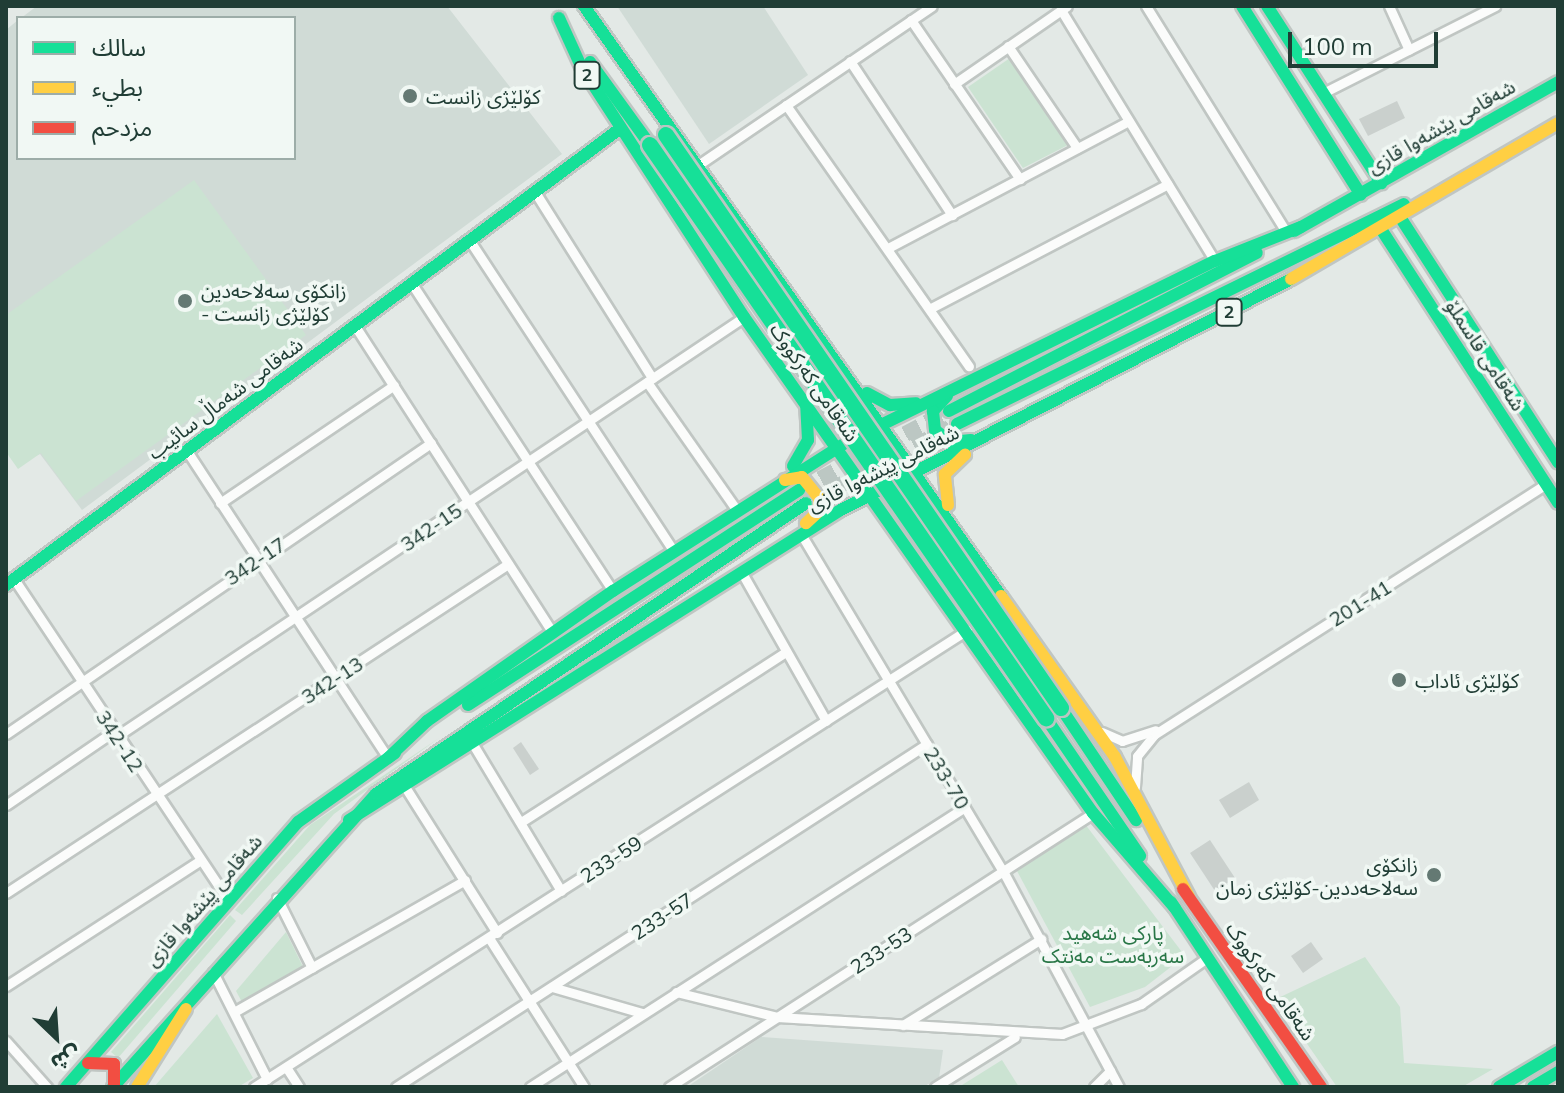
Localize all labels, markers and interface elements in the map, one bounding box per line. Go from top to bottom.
legend [16,16,296,160]
scale bar [1292,16,1442,66]
text: 100 m [1302,31,1373,61]
text: سالك [92,32,146,62]
road number: 2 [573,61,601,89]
text: بطيء [92,72,143,102]
street label: شەقامی پێشەوا قازی [1363,74,1519,178]
place label: کۆلێژی زانست [426,84,541,108]
marker: کۆلێژی زانست [401,87,419,105]
text: مزدحم [92,112,152,142]
place label: زانکۆی سەلاحەدین - کۆلێژی زانست [201,278,347,325]
marker: زانکۆی سەلاحەدین - کۆلێژی زانست [176,292,194,310]
street label: شەقامی قاسملۆ [1441,295,1531,415]
road number: 2 [1215,298,1243,326]
street label: شەقامی کەرکووک [765,318,865,446]
street label: شەقامی شەماڵ سائیب [143,332,307,464]
street label: شەقامی پێشەوا قازی [803,419,963,517]
street label: 342-15 [396,498,466,556]
street label: 342-17 [220,532,290,590]
street label: 201-41 [1325,575,1395,631]
street label: 342-13 [297,651,367,709]
place label: کۆلێژی ئاداب [1415,668,1519,692]
marker: کۆلێژی ئاداب [1390,671,1408,689]
street label: 342-12 [91,706,149,776]
street label: 233-70 [919,742,975,814]
street label: شەقامی پێشەوا قازی [139,829,267,971]
street label: 233-59 [576,830,646,888]
place label: زانکۆی سەلاحەددین-کۆلێژی زمان [1216,852,1418,899]
marker: زانکۆی سەلاحەددین-کۆلێژی زمان [1425,866,1443,884]
street label: 233-57 [627,887,697,945]
street label: شەقامی کەرکووک [1221,917,1321,1045]
street label: 233-53 [846,921,916,979]
park label: پارکی شەهید سەربەست مەنتک [1042,921,1184,968]
north arrow [16,997,96,1077]
text: ش [47,1040,86,1078]

